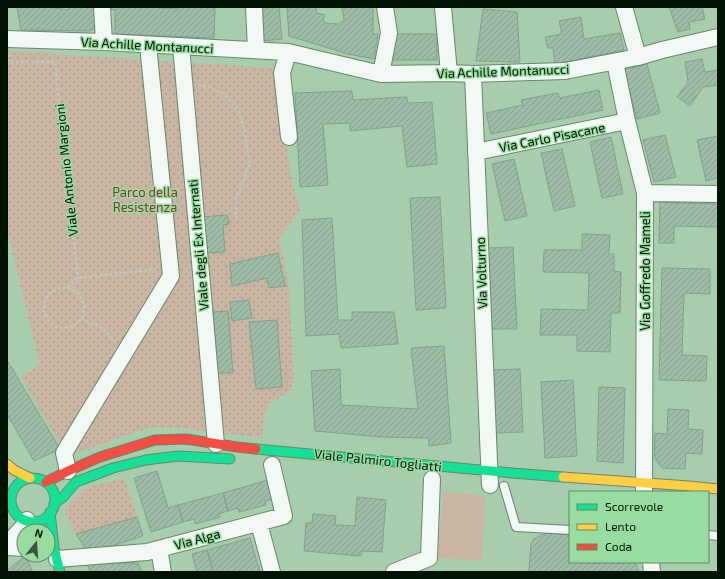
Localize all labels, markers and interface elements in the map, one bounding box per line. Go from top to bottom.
street label: Via Achille Montanucci [80,34,214,56]
street label: Via Achille Montanucci [436,61,570,81]
street label: Viale Antonio Margioni [51,103,81,237]
street label: Via Carlo Pisacane [498,119,606,155]
street label: Viale degli Ex Internati [184,179,212,311]
park label: Parco della Resistenza [112,184,178,215]
street label: Via Goffredo Mameli [637,211,653,331]
street label: Via Volturno [472,237,490,309]
street label: Viale Palmiro Togliatti [313,445,443,475]
legend [569,491,709,563]
text: Scorrevole [605,499,663,513]
text: Lento [605,519,636,533]
north arrow [16,523,56,563]
street label: Via Alga [172,525,222,553]
text: N [33,526,45,540]
text: Coda [605,539,632,553]

